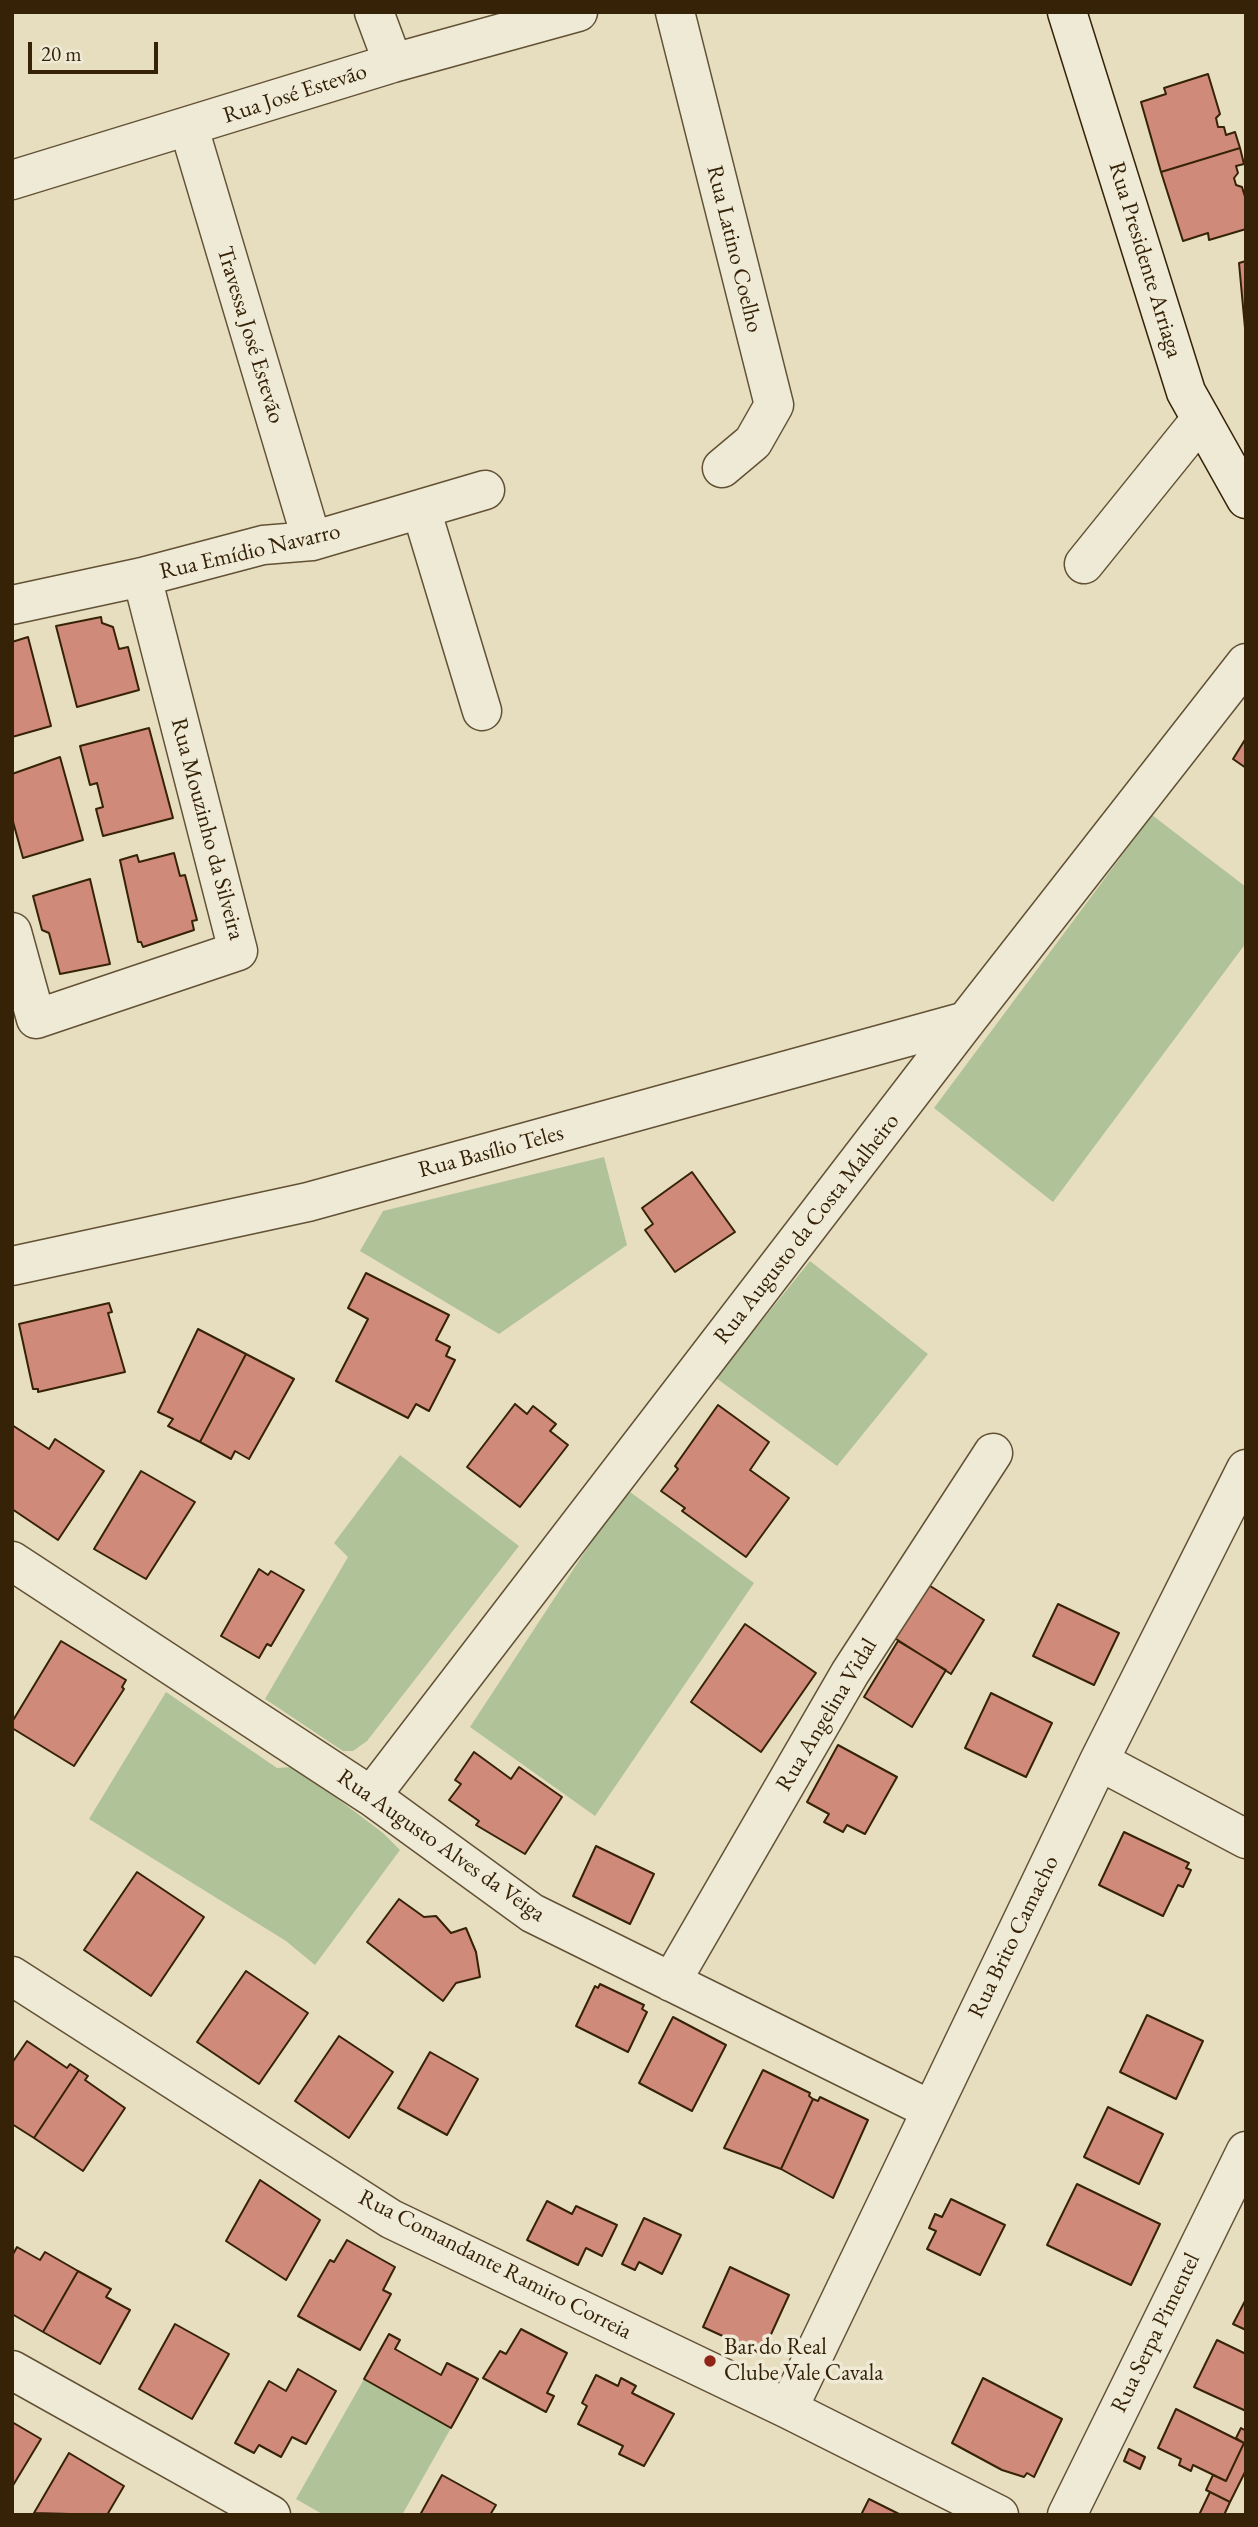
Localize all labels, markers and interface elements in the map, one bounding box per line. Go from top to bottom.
scale bar [32,28,161,72]
text: 20 m [41,40,82,67]
street label: Rua José Estevão [220,58,370,130]
street label: Rua Presidente Arriaga [1102,159,1188,361]
street label: Rua Latino Coelho [700,163,768,335]
street label: Travessa José Estevão [210,243,290,427]
street label: Rua Emídio Navarro [157,518,343,586]
street label: Rua Mouzinho da Silveira [164,715,250,943]
street label: Rua Augusto da Costa Malheiro [708,1108,906,1350]
street label: Rua Basílio Teles [415,1119,567,1185]
street label: Rua Angelina Vidal [771,1634,883,1796]
street label: Rua Augusto Alves da Veiga [332,1764,550,1928]
street label: Rua Brito Camacho [963,1851,1065,2023]
street label: Rua Comandante Ramiro Correia [354,2184,636,2346]
street label: Rua Serpa Pimentel [1105,2249,1207,2417]
place label: Bar do Real Clube Vale Cavala [724,2334,883,2388]
marker: Bar do Real Clube Vale Cavala [702,2353,718,2369]

